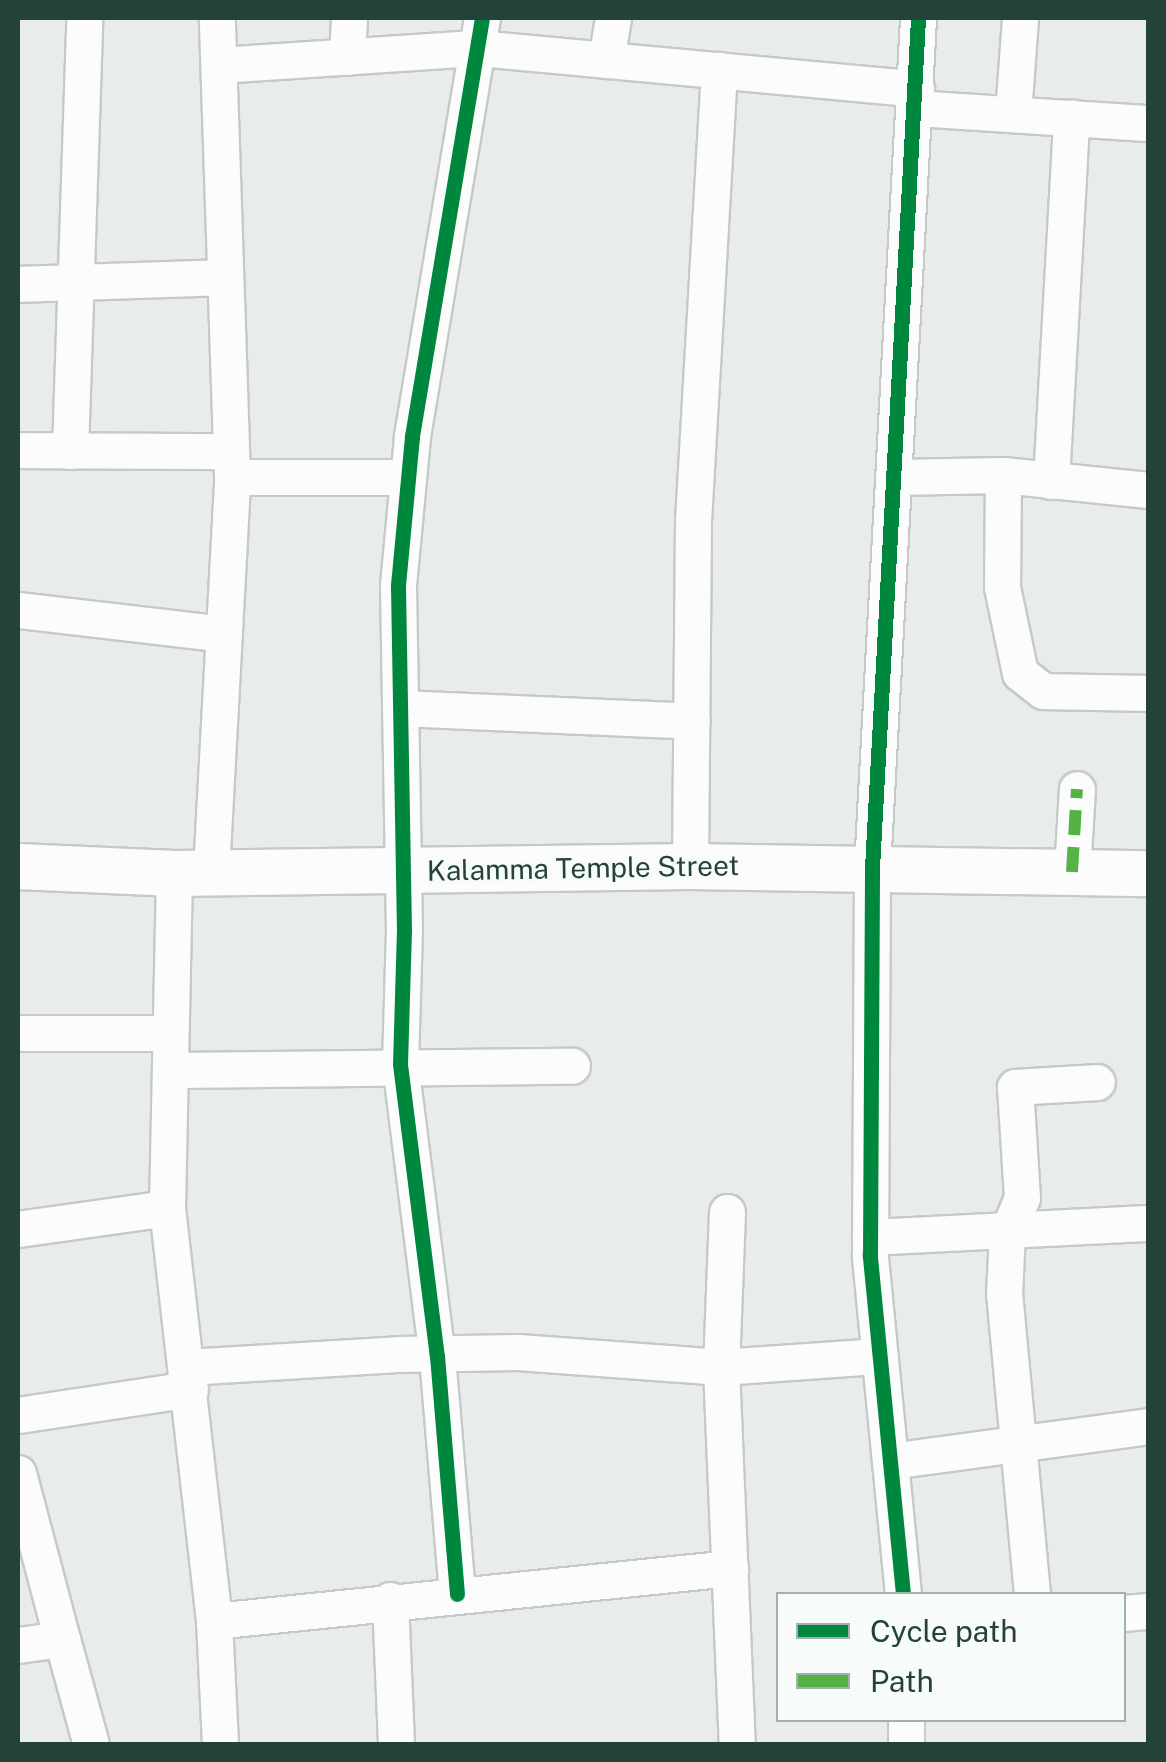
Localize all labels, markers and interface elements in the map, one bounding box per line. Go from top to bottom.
street label: Kalamma Temple Street [426,848,740,888]
legend [776,1592,1126,1722]
text: Cycle path [870,1613,1018,1649]
text: Path [870,1663,934,1699]

